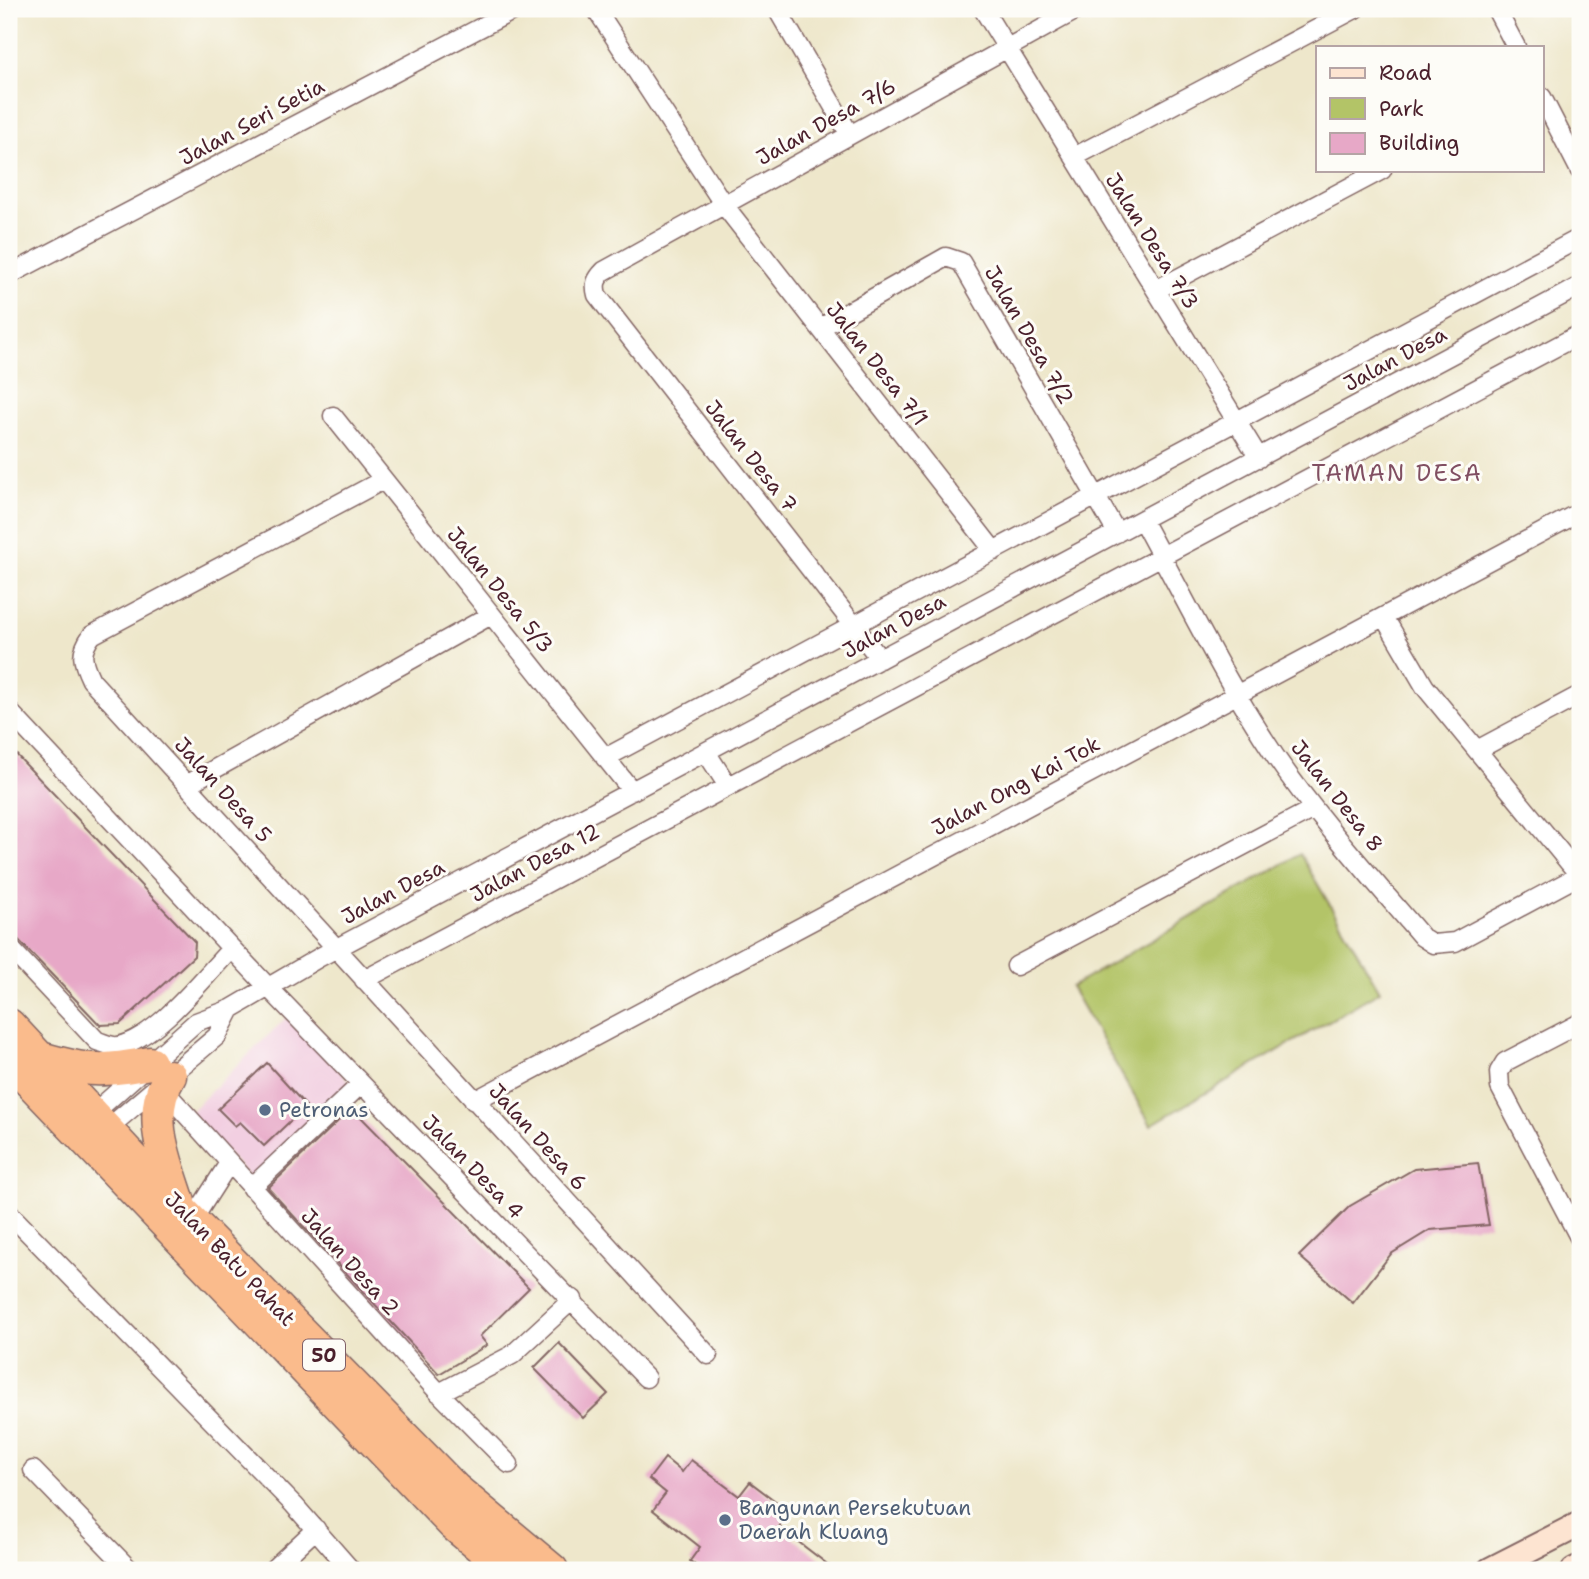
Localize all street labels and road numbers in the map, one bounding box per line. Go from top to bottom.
street label: Jalan Seri Setia [175,72,329,172]
street label: Jalan Desa 7/6 [751,72,901,172]
street label: Jalan Desa 7/3 [1099,168,1205,314]
street label: Jalan Desa 7/2 [978,261,1080,409]
street label: Jalan Desa 7/1 [820,296,934,432]
street label: Jalan Desa [1339,320,1451,398]
street label: Jalan Desa 7 [698,394,804,518]
street label: Jalan Desa 5/3 [440,521,560,659]
street label: Jalan Desa [838,587,950,665]
street label: Jalan Ong Kai Tok [927,730,1105,842]
street label: Jalan Desa 5 [168,731,278,849]
street label: Jalan Desa 8 [1284,734,1390,858]
street label: Jalan Desa 12 [465,817,605,909]
street label: Jalan Desa [337,853,449,931]
street label: Jalan Desa 6 [482,1078,594,1196]
street label: Jalan Desa 4 [416,1109,530,1225]
street label: Jalan Batu Pahat [159,1186,301,1332]
street label: Jalan Desa 2 [294,1203,406,1321]
road number: 50 [303,1340,345,1371]

